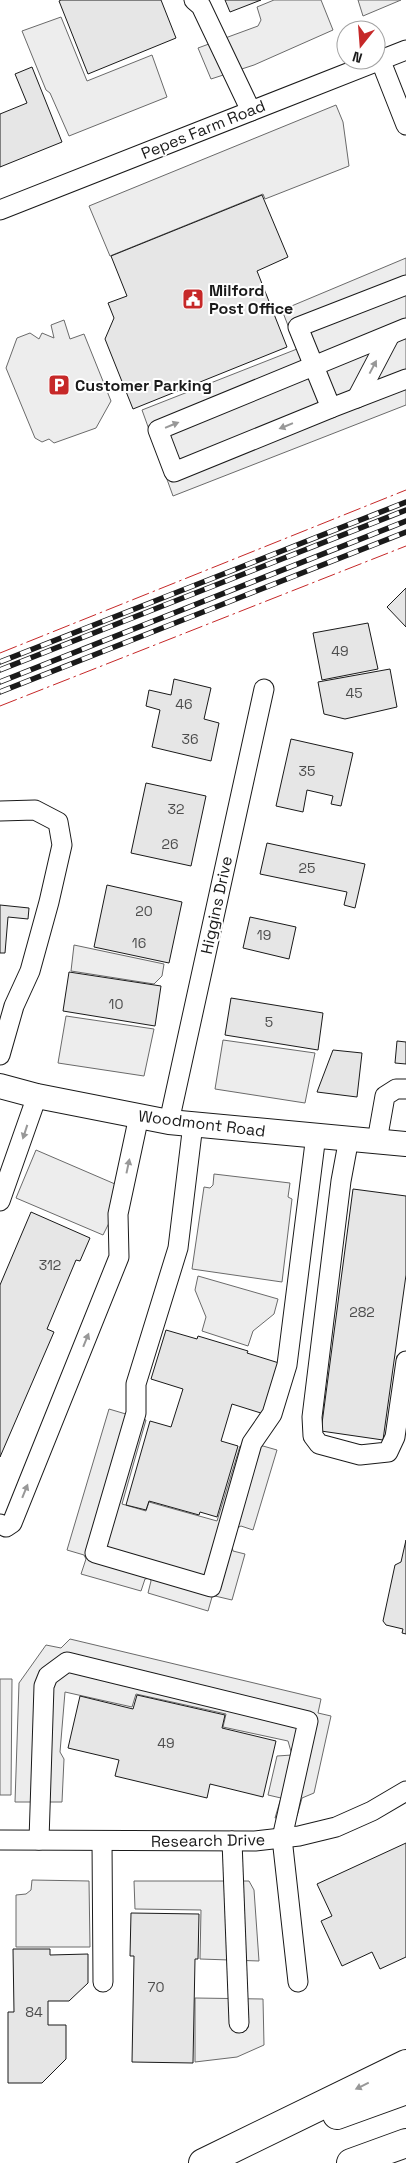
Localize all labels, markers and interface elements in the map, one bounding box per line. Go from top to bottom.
north arrow [336,20,386,70]
text: N [350,47,364,67]
street label: Pepes Farm Road [138,95,268,164]
place label: Milford Post Office [209,280,293,319]
public building icon: Milford Post Office [181,287,205,311]
one-way arrow [369,360,378,373]
parking icon: Customer Parking [47,373,71,397]
place label: Customer Parking [75,375,212,396]
one-way arrow [165,420,179,428]
one-way arrow [279,423,293,431]
house number: 49 [331,642,349,660]
house number: 45 [345,684,363,702]
house number: 46 [175,695,193,713]
house number: 36 [181,730,199,748]
house number: 35 [299,762,315,780]
house number: 32 [168,800,184,818]
house number: 26 [161,835,179,853]
street label: Higgins Drive [196,854,237,956]
house number: 25 [299,859,315,877]
house number: 20 [135,902,153,920]
house number: 19 [257,926,271,944]
house number: 16 [132,934,146,952]
house number: 10 [109,995,123,1013]
house number: 5 [265,1013,273,1031]
street label: Woodmont Road [137,1105,267,1142]
one-way arrow [21,1124,29,1139]
one-way arrow [124,1158,132,1174]
house number: 312 [39,1256,61,1274]
house number: 282 [349,1303,375,1321]
one-way arrow [82,1333,90,1347]
one-way arrow [21,1483,29,1498]
house number: 49 [157,1734,175,1752]
street label: Research Drive [151,1829,265,1852]
house number: 70 [148,1978,164,1996]
house number: 84 [25,2003,43,2021]
one-way arrow [355,2082,369,2090]

